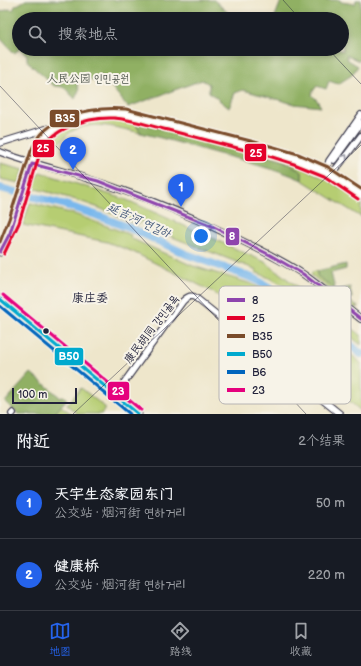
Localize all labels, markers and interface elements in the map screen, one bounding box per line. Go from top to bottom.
search box [12,12,349,56]
icon: search [26,23,48,45]
text: 搜索地点 [58,25,118,44]
park label: 人民公园 인민공원 [47,72,129,85]
line badge: B35 [49,109,80,128]
text: B35 [55,112,76,125]
pin: 2 [60,137,86,170]
line badge: 25 [32,139,55,158]
text: 25 [37,142,50,155]
line badge: 25 [244,143,267,162]
text: 25 [250,147,263,160]
one-way arrow [341,154,348,161]
pin: 1 [168,174,194,207]
water label: 延吉河 연길하 [105,200,174,242]
your location [191,226,211,246]
line badge: 8 [225,227,240,246]
text: 8 [229,230,236,243]
legend [219,286,351,404]
district label: 康庄委 [72,291,108,306]
street label: 康民胡同 강민골목 [121,292,181,366]
text: 8 [252,294,258,307]
text: 25 [252,312,265,325]
unlabelled marker [41,326,51,336]
text: B35 [252,330,273,343]
line badge: B50 [54,347,84,366]
text: B50 [252,348,273,361]
text: B50 [59,350,80,363]
text: B6 [252,366,267,379]
line badge: 23 [107,381,130,401]
text: 23 [252,384,265,397]
text: 23 [112,385,125,398]
scale bar [12,386,77,405]
text: 100 m [18,388,47,401]
text: 附近 [16,432,50,452]
text: 2个结果 [298,433,345,449]
text: 天宇生态家园东门 [54,485,174,504]
text: 1 [26,495,32,511]
text: 50 m [316,495,345,511]
text: 公交站 · 烟河街 연하거리 [54,505,186,521]
text: 健康桥 [54,557,99,576]
text: 2 [25,567,33,583]
text: 220 m [308,567,345,583]
text: 公交站 · 烟河街 연하거리 [54,577,186,593]
tab: 地图 [49,620,71,658]
tab: 路线 [169,620,191,658]
tab: 收藏 [290,620,312,658]

